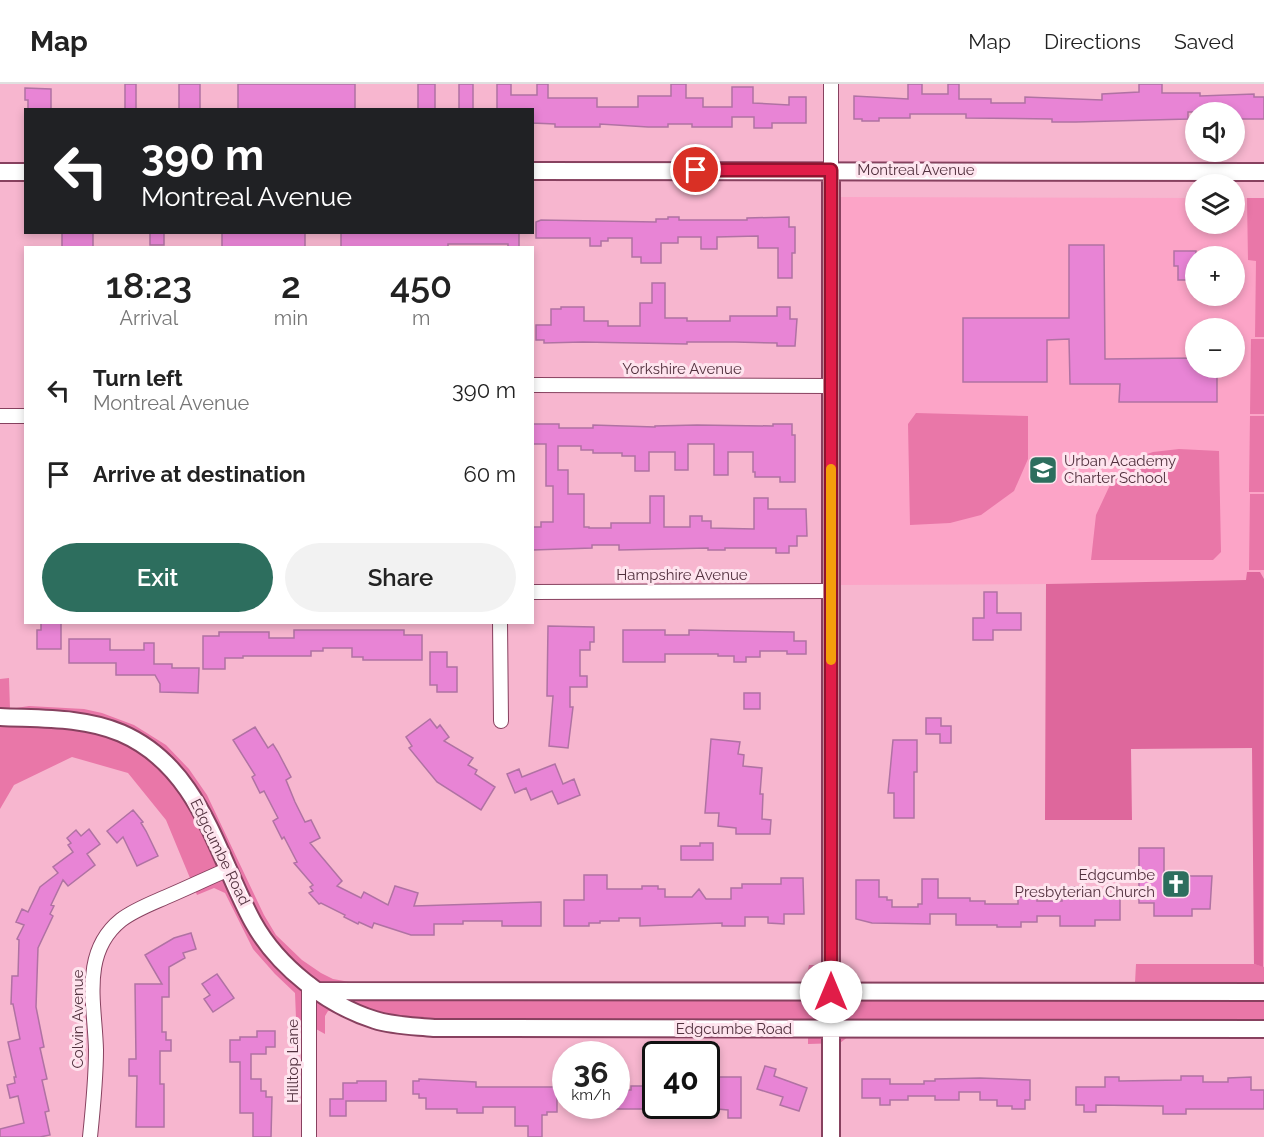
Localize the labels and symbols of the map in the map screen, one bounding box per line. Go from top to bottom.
pin [670,144,721,195]
street label: Montreal Avenue [857,161,975,179]
street label: Yorkshire Avenue [622,360,742,378]
place label: Urban Academy Charter School [1064,452,1176,487]
school or university icon: Urban Academy Charter School [1027,454,1059,486]
street label: Hampshire Avenue [616,566,748,584]
street label: Edgcumbe Road [186,796,254,908]
place label: Edgcumbe Presbyterian Church [1015,866,1155,901]
church icon: Edgcumbe Presbyterian Church [1160,868,1192,900]
position arrow [799,960,863,1024]
street label: Colvin Avenue [69,969,87,1069]
street label: Hilltop Lane [284,1019,302,1103]
street label: Edgcumbe Road [676,1020,792,1038]
speed limit sign: 40 [642,1041,720,1119]

